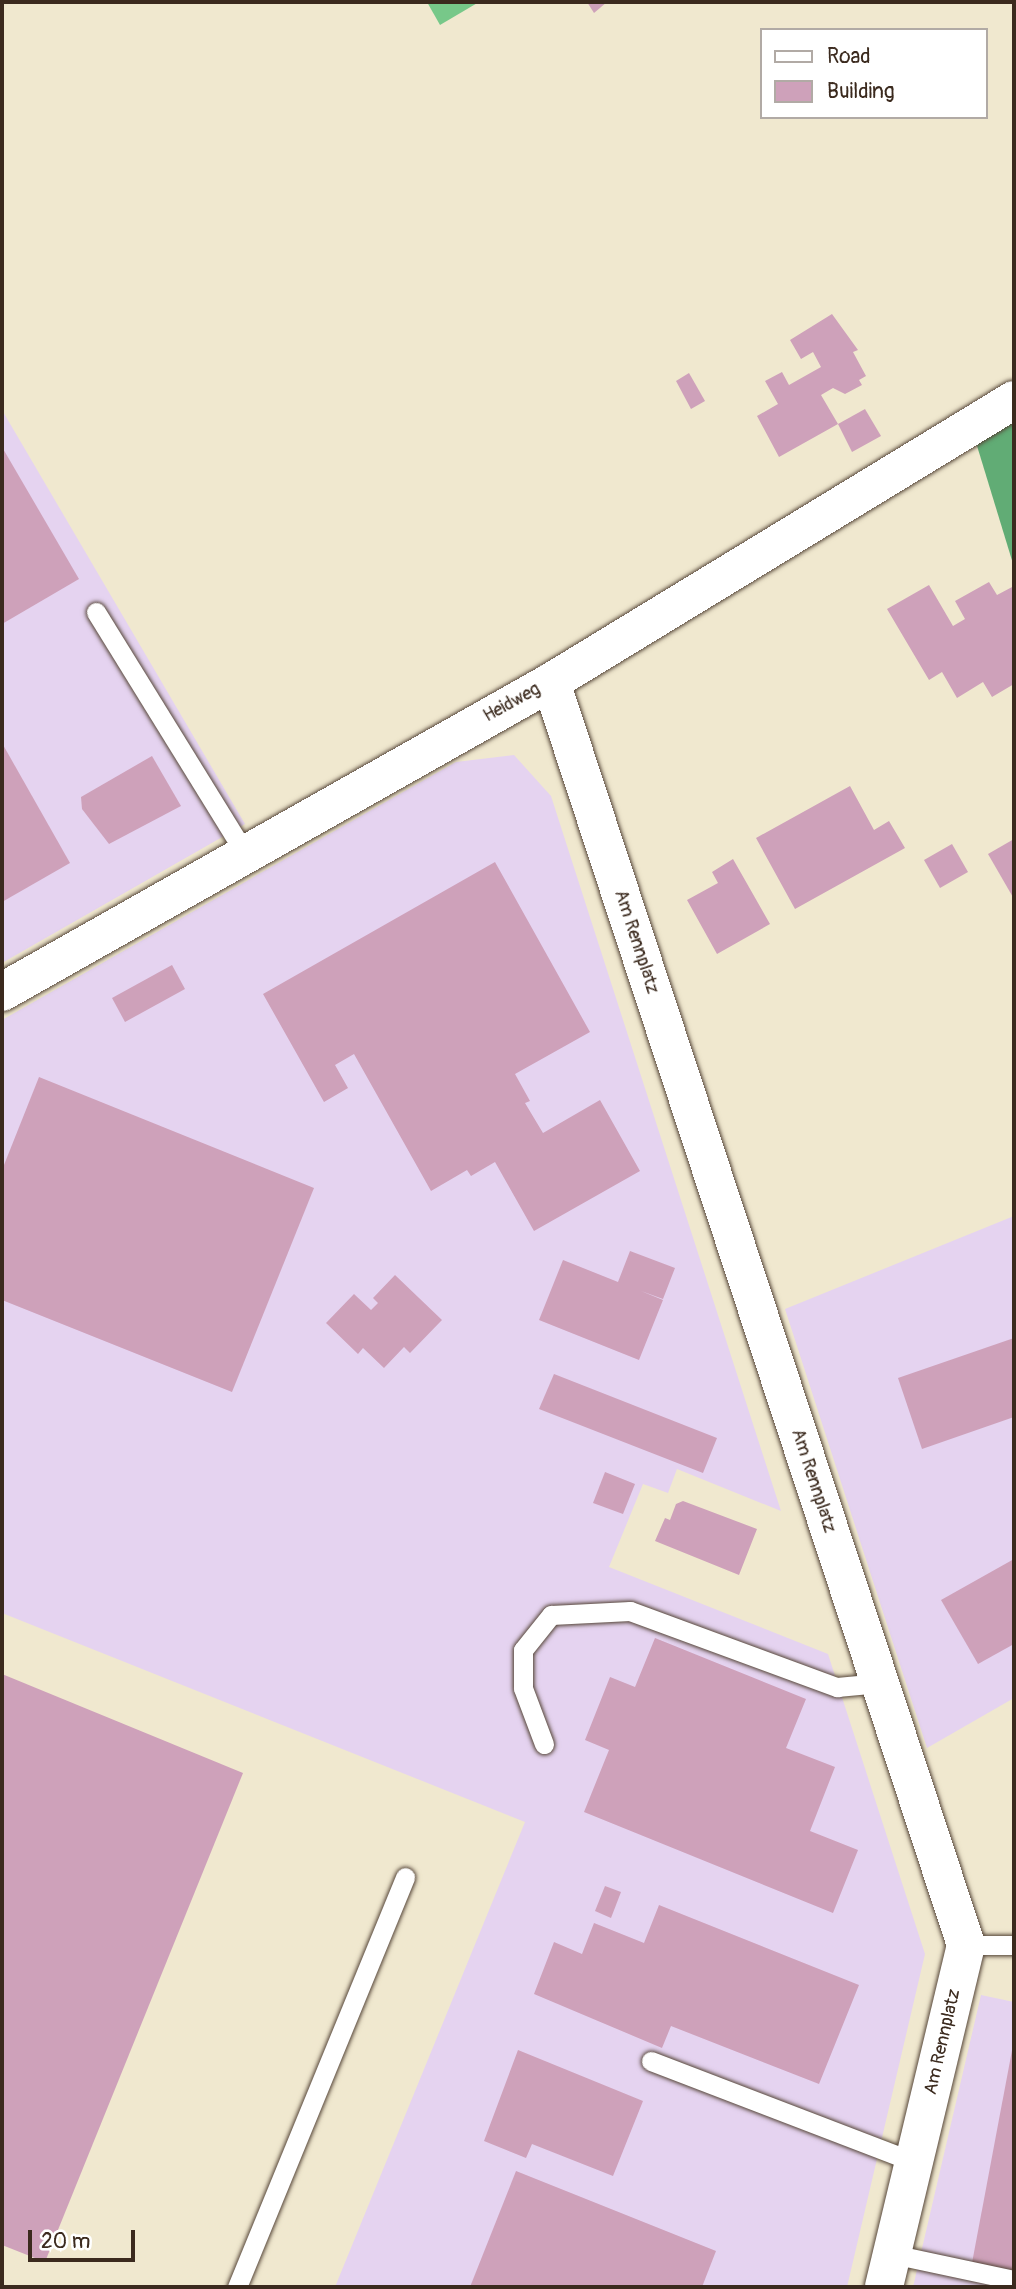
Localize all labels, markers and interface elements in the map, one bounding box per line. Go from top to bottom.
legend [760,28,988,119]
text: Road [827,43,871,70]
text: Building [827,78,894,105]
street label: Heidweg [480,679,544,727]
street label: Am Rennplatz [609,887,663,997]
street label: Am Rennplatz [786,1426,840,1536]
street label: Am Rennplatz [920,1987,966,2097]
scale bar [32,2216,138,2260]
text: 20 m [41,2228,90,2255]

